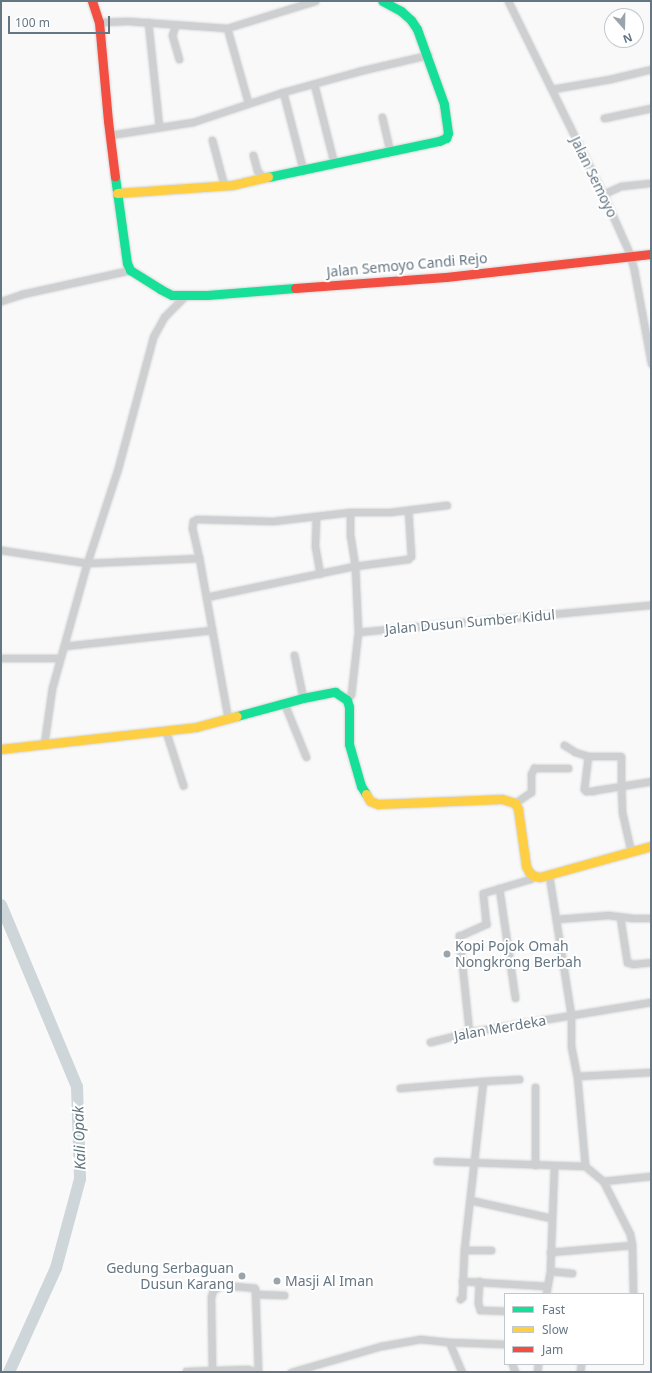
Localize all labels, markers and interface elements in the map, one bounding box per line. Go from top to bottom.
scale bar [10,8,112,34]
north arrow [604,8,644,48]
text: 100 m [15,14,50,31]
text: N [621,30,635,47]
street label: Jalan Semoyo [567,134,621,220]
street label: Jalan Semoyo Candi Rejo [326,250,488,280]
street label: Jalan Dusun Sumber Kidul [384,606,556,638]
place label: Kopi Pojok Omah Nongkrong Berbah [455,938,582,970]
marker: Kopi Pojok Omah Nongkrong Berbah [442,949,452,959]
street label: Jalan Merdeka [453,1012,547,1044]
water label: Kali Opak [69,1106,89,1170]
place label: Gedung Serbaguan Dusun Karang [106,1260,234,1292]
marker: Gedung Serbaguan Dusun Karang [237,1271,247,1281]
place label: Masji Al Iman [285,1273,374,1289]
marker: Masji Al Iman [272,1276,282,1286]
legend [504,1293,644,1365]
text: Fast [542,1301,565,1318]
text: Slow [542,1321,568,1338]
text: Jam [542,1341,563,1358]

